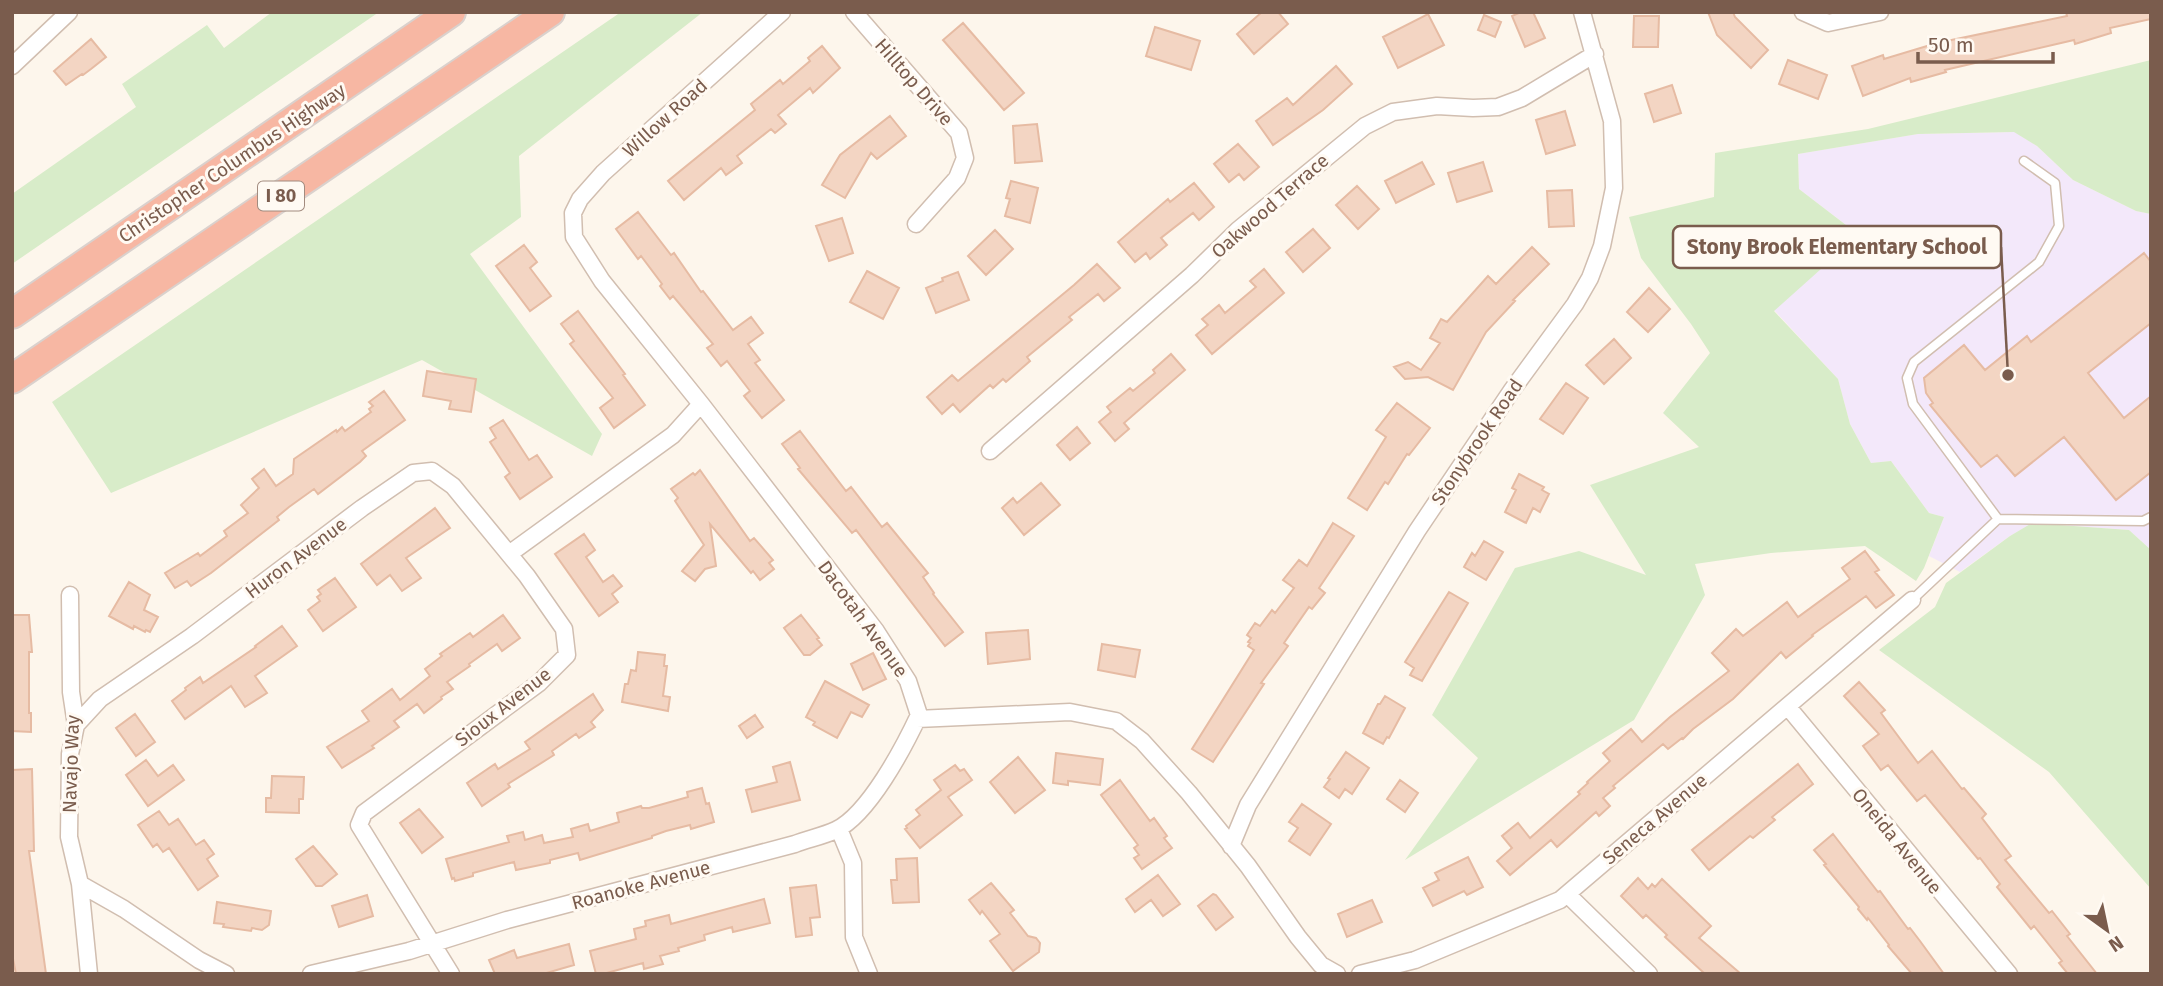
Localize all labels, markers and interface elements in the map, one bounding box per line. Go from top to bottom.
scale bar [1918,21,2053,65]
text: 50 m [1928,32,1974,58]
street label: Hilltop Drive [870,34,958,130]
street label: Willow Road [618,74,712,162]
street label: Christopher Columbus Highway [114,78,350,248]
street label: Oakwood Terrace [1207,149,1333,263]
road number: I 80 [258,182,304,210]
callout: Stony Brook Elementary School [1673,226,2001,268]
text: Stony Brook Elementary School [1687,234,1988,260]
street label: Stonybrook Road [1426,375,1528,509]
street label: Huron Avenue [241,512,351,604]
street label: Dacotah Avenue [813,556,913,682]
street label: Sioux Avenue [451,662,555,752]
street label: Navajo Way [58,714,84,813]
street label: Seneca Avenue [1598,769,1712,869]
street label: Oneida Avenue [1847,783,1947,899]
street label: Roanoke Avenue [569,855,713,915]
north arrow [2072,895,2142,965]
text: N [2104,931,2128,957]

